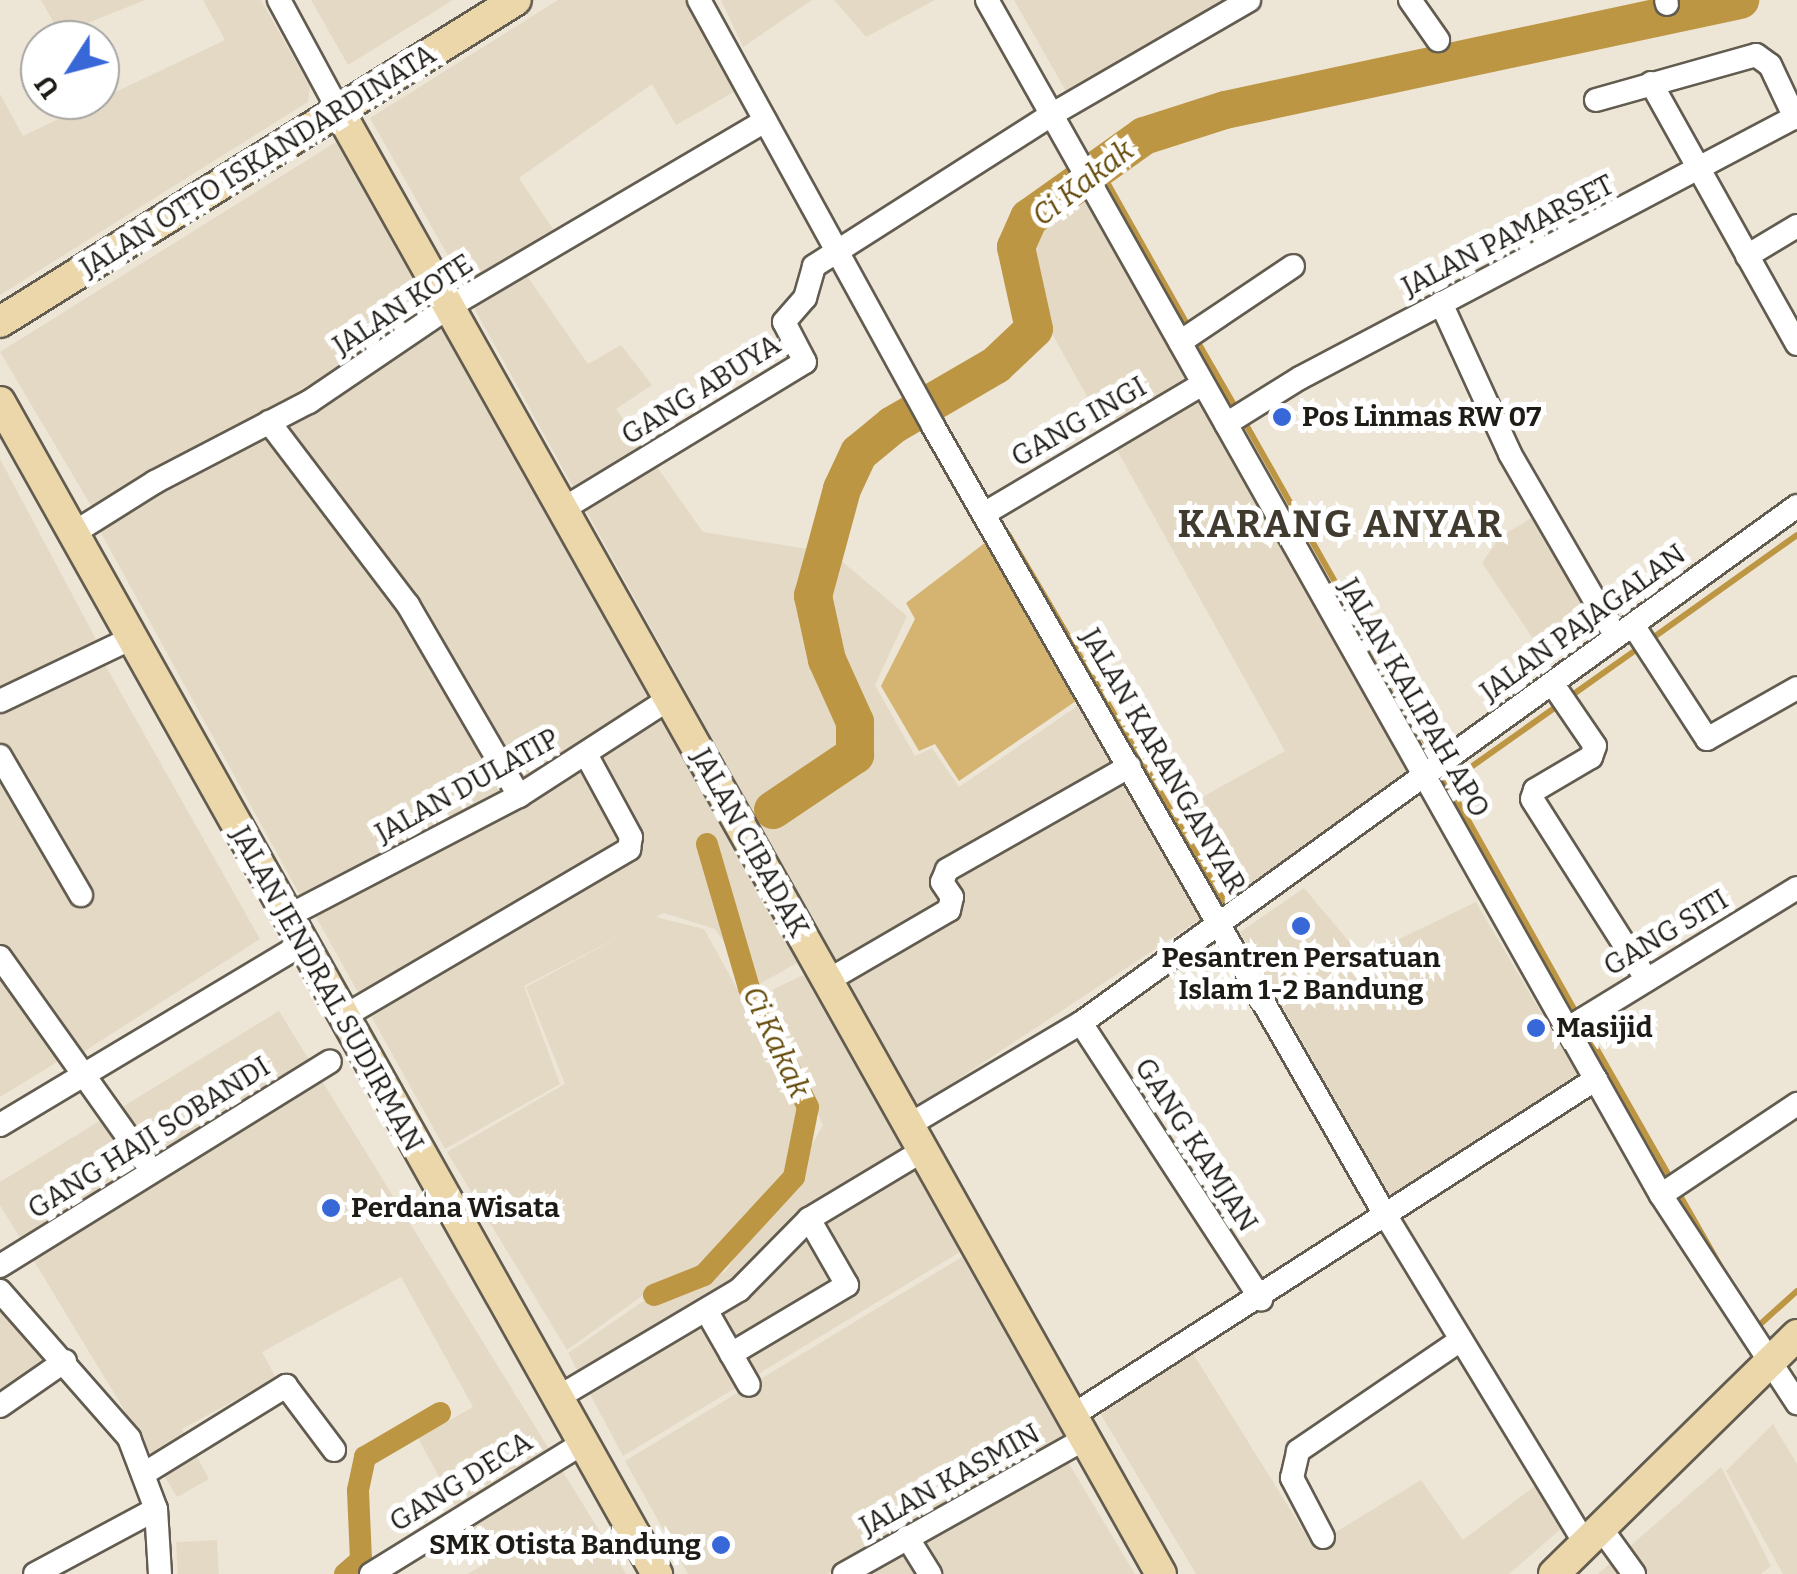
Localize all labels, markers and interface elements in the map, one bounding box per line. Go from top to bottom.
north arrow [20,20,120,120]
street label: JALAN OTTO ISKANDARDINATA [74,37,442,285]
text: U [27,69,66,105]
water label: Ci Kakak [1025,132,1141,234]
street label: JALAN PAMARSET [1396,168,1620,304]
street label: JALAN KOTE [327,247,479,363]
street label: GANG ABUYA [615,328,787,452]
street label: GANG INGI [1005,370,1153,474]
place label: Pos Linmas RW 07 [1302,400,1541,434]
marker: Pos Linmas RW 07 [1271,406,1293,428]
district label: KARANG ANYAR [1177,502,1505,548]
street label: JALAN PAJAGALAN [1474,537,1692,709]
street label: JALAN KALIPAH APO [1332,572,1496,824]
street label: JALAN KARANGANYAR [1073,623,1253,899]
street label: JALAN DULATIP [369,722,565,850]
street label: JALAN CIBADAK [684,743,816,943]
street label: JALAN JENDRAL SUDIRMAN [223,821,431,1157]
street label: GANG SITI [1598,883,1734,983]
marker: Pesantren Persatuan Islam 1-2 Bandung [1290,915,1312,937]
place label: Pesantren Persatuan Islam 1-2 Bandung [1161,941,1441,1007]
water label: Ci Kakak [735,981,817,1103]
place label: Masijid [1556,1011,1653,1045]
marker: Masijid [1525,1017,1547,1039]
street label: GANG HAJI SOBANDI [22,1050,276,1226]
street label: GANG KAMJAN [1127,1052,1265,1238]
place label: Perdana Wisata [351,1191,560,1225]
marker: Perdana Wisata [320,1197,342,1219]
street label: JALAN KASMIN [854,1417,1046,1543]
street label: GANG DECA [384,1425,538,1539]
place label: SMK Otista Bandung [429,1528,701,1562]
marker: SMK Otista Bandung [710,1534,732,1556]

